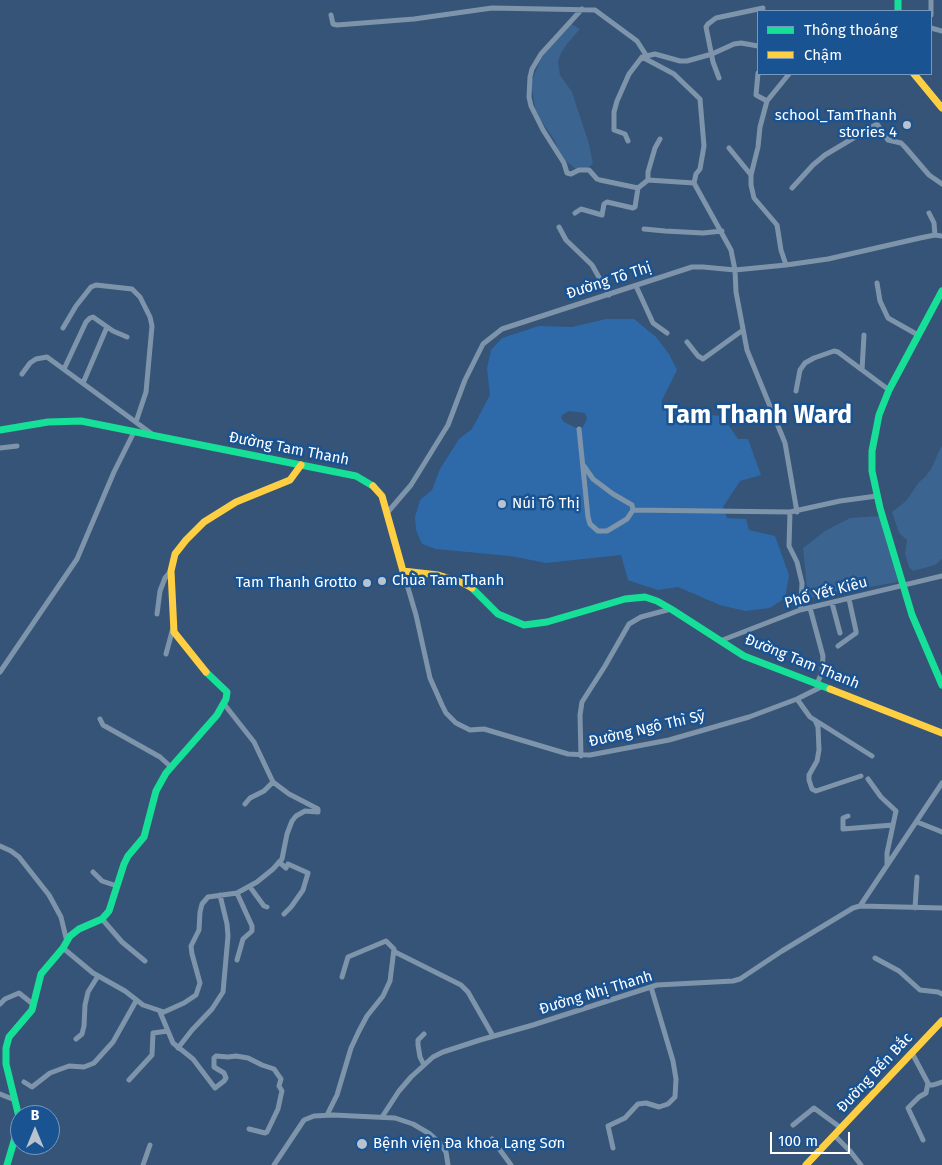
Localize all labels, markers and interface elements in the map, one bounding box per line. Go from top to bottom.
legend [757,10,932,75]
text: Thông thoáng [804,21,897,39]
text: Chậm [804,46,842,64]
place label: school_TamThanh stories 4 [775,107,897,142]
marker: school_TamThanh stories 4 [901,119,913,131]
street label: Đường Tô Thị [564,259,654,303]
district label: Tam Thanh Ward [664,401,852,431]
street label: Đường Tam Thanh [227,428,351,470]
place label: Núi Tô Thị [512,495,580,513]
marker: Núi Tô Thị [496,498,508,510]
place label: Chùa Tam Thanh [392,572,504,590]
street label: Phố Yết Kiêu [783,573,869,613]
place label: Tam Thanh Grotto [236,574,357,592]
marker: Chùa Tam Thanh [376,575,388,587]
marker: Tam Thanh Grotto [361,577,373,589]
street label: Đường Tam Thanh [742,631,862,693]
street label: Đường Ngô Thì Sỹ [587,707,707,751]
street label: Đường Nhị Thanh [537,967,655,1019]
street label: Đường Bến Bắc [833,1029,917,1117]
north arrow [10,1105,60,1155]
text: B [31,1107,39,1124]
scale bar [772,1122,852,1154]
text: 100 m [778,1132,818,1150]
place label: Bệnh viện Đa khoa Lạng Sơn [373,1135,565,1153]
marker: Bệnh viện Đa khoa Lạng Sơn [355,1137,369,1151]

